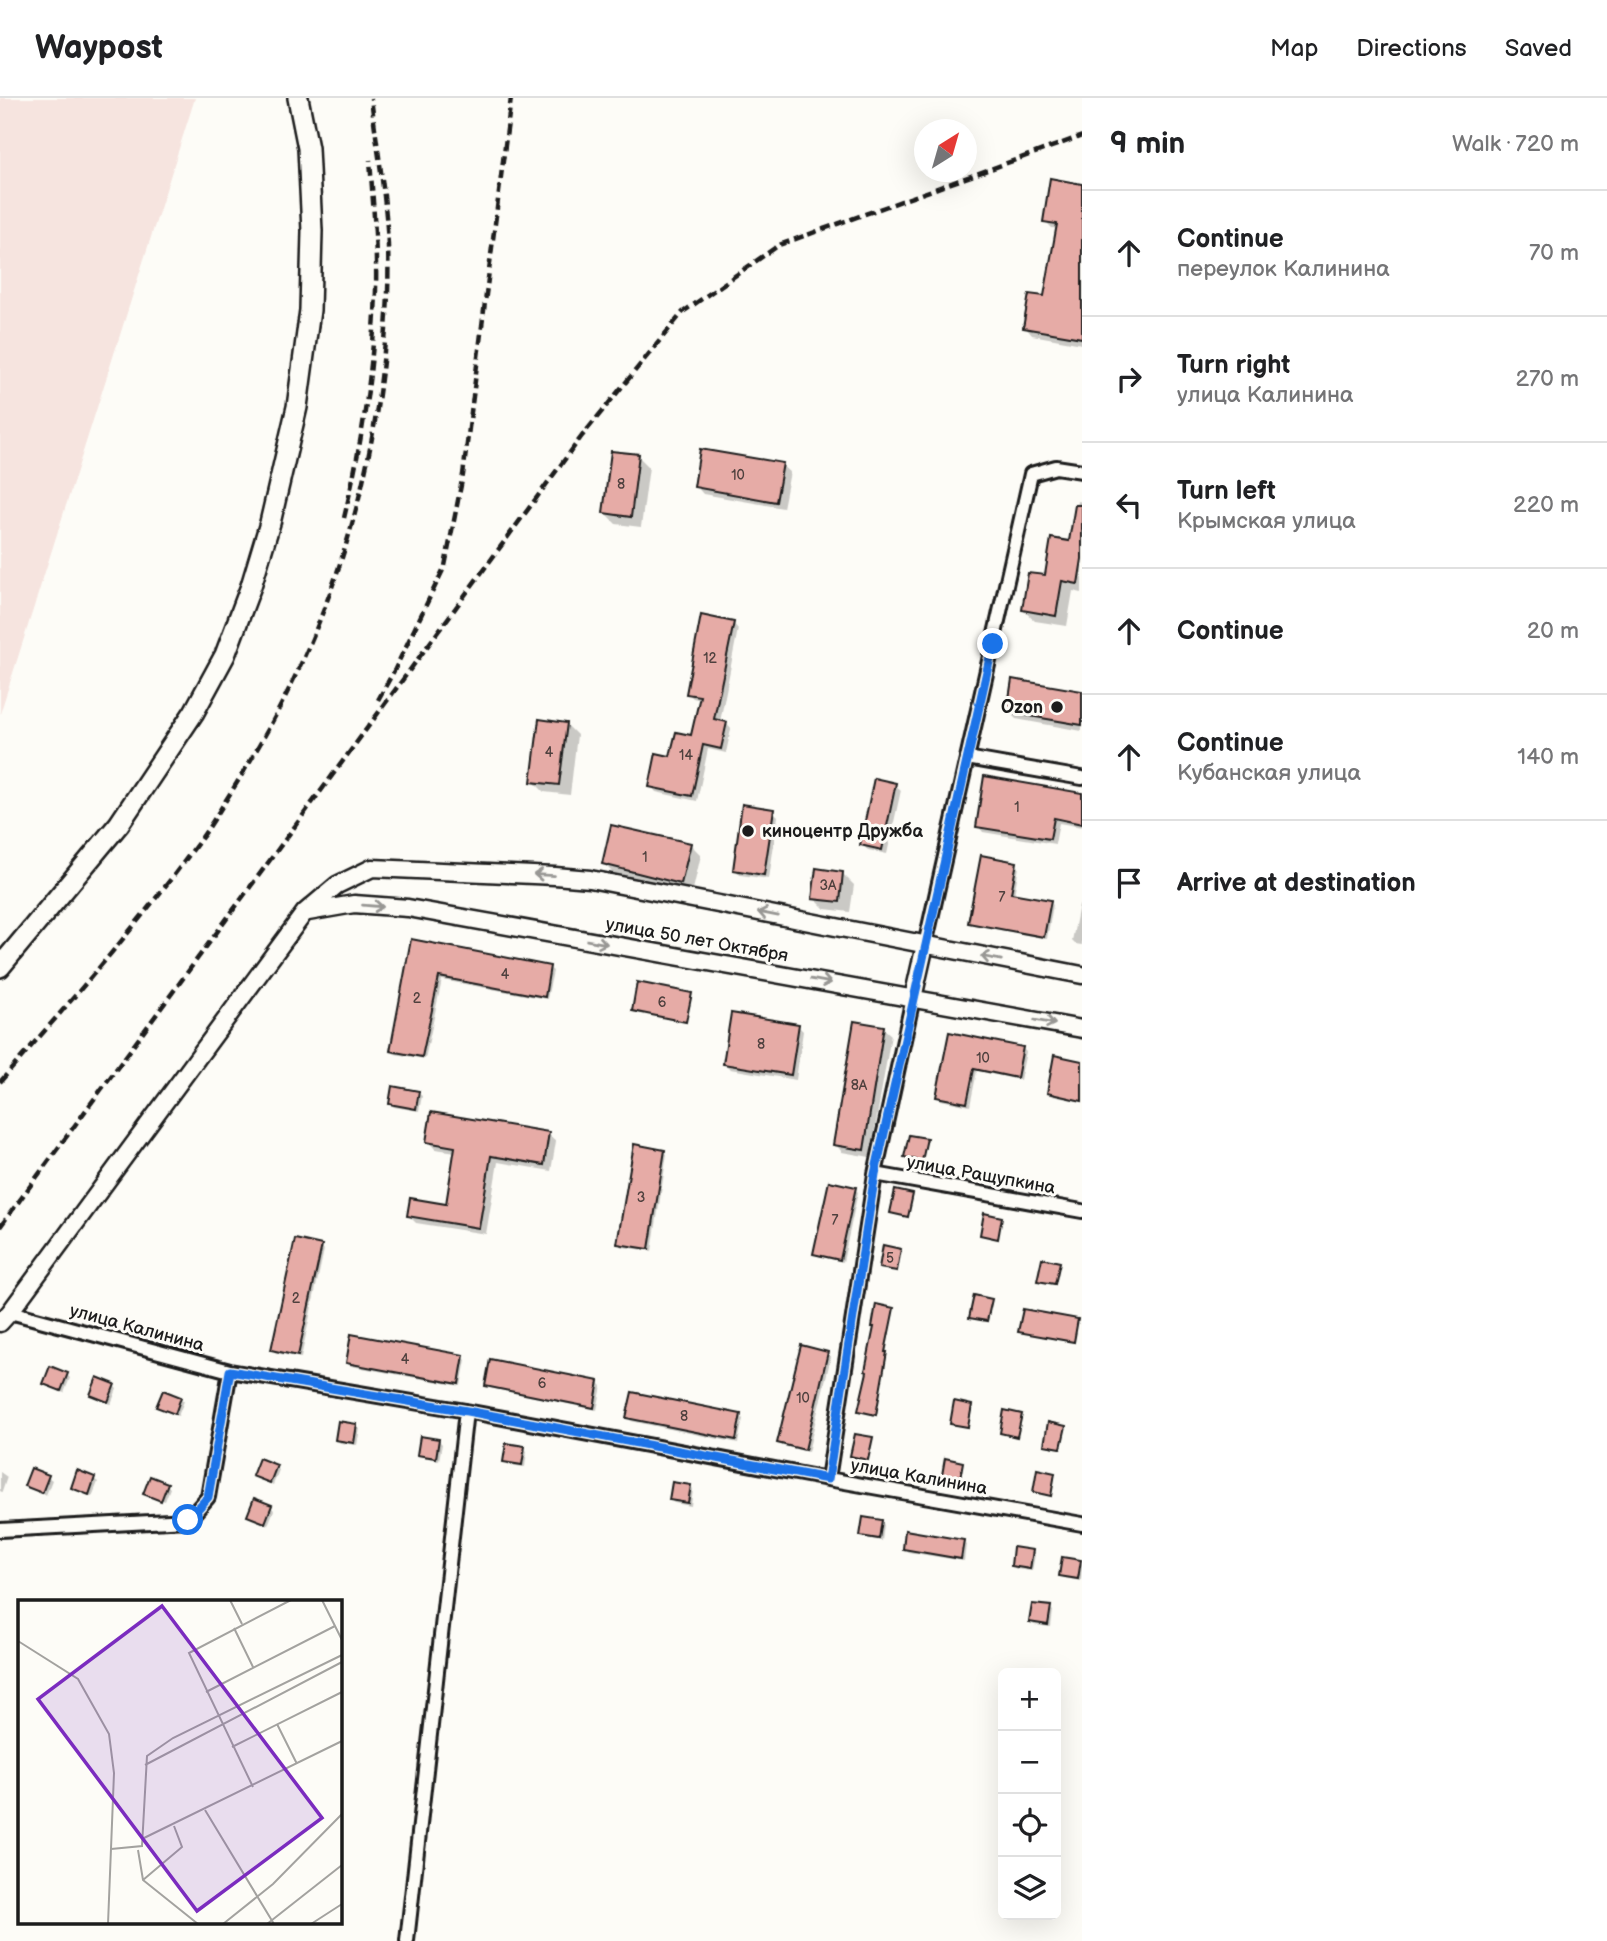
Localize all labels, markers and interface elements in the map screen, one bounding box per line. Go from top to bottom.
text: Waypost [35,28,163,68]
text: Map [1270,34,1318,63]
text: Directions [1356,34,1467,63]
text: Saved [1505,34,1572,63]
north arrow [914,119,977,182]
text: 9 min [1110,126,1185,162]
text: Walk · 720 m [1452,130,1579,158]
text: Continue [1177,224,1284,255]
icon: ahead [1110,234,1148,272]
text: 70 m [1529,239,1579,267]
text: переулок Калинина [1177,255,1390,283]
text: Turn right [1177,350,1290,381]
icon: right [1110,360,1148,398]
text: 270 m [1515,365,1579,393]
text: улица Калинина [1177,381,1354,409]
house number: 10 [731,467,745,484]
house number: 8 [617,476,625,493]
text: Turn left [1177,476,1276,507]
icon: left [1110,486,1148,524]
text: 220 m [1513,491,1579,519]
text: Крымская улица [1177,507,1356,535]
icon: ahead [1110,612,1148,650]
text: Continue [1177,616,1284,647]
text: 20 m [1527,617,1579,645]
route end [977,628,1008,659]
house number: 12 [703,650,718,667]
place label: Ozon [1001,697,1043,718]
marker: Ozon [1049,699,1065,715]
text: Continue [1177,728,1284,759]
icon: ahead [1110,738,1148,776]
text: 140 m [1517,743,1579,771]
house number: 4 [545,744,554,761]
house number: 14 [679,747,693,764]
text: Кубанская улица [1177,759,1361,787]
house number: 1 [1014,799,1020,816]
place label: киноцентр Дружба [762,821,923,842]
marker: киноцентр Дружба [740,823,756,839]
house number: 1 [642,849,648,866]
icon: arrive [1110,864,1148,902]
text: Arrive at destination [1177,868,1416,899]
one-way arrow [532,869,555,882]
house number: 3А [819,877,837,894]
house number: 7 [999,889,1006,906]
one-way arrow [361,900,383,913]
one-way arrow [757,907,780,921]
street label: улица 50 лет Октября [604,914,790,966]
one-way arrow [585,936,608,949]
one-way arrow [980,951,1003,964]
house number: 4 [501,966,510,983]
one-way arrow [809,975,832,989]
house number: 2 [413,990,422,1007]
house number: 6 [658,994,667,1011]
one-way arrow [1033,1016,1056,1029]
house number: 8 [757,1036,765,1053]
house number: 10 [976,1050,990,1067]
house number: 8А [851,1077,868,1094]
street label: улица Ращупкина [905,1152,1057,1198]
house number: 3 [637,1189,645,1206]
house number: 7 [832,1212,839,1229]
house number: 5 [886,1250,894,1267]
house number: 2 [292,1290,301,1307]
street label: улица Калинина [68,1300,207,1356]
house number: 4 [401,1351,410,1368]
house number: 6 [538,1375,547,1392]
house number: 10 [796,1390,810,1407]
house number: 8 [680,1408,688,1425]
street label: улица Калинина [849,1455,989,1499]
route start [172,1504,203,1535]
inset map [18,1600,341,1924]
map controls [998,1668,1061,1920]
button: + [998,1668,1061,1731]
button: − [998,1731,1061,1794]
button: locate [998,1794,1061,1857]
button: layers [998,1857,1061,1920]

